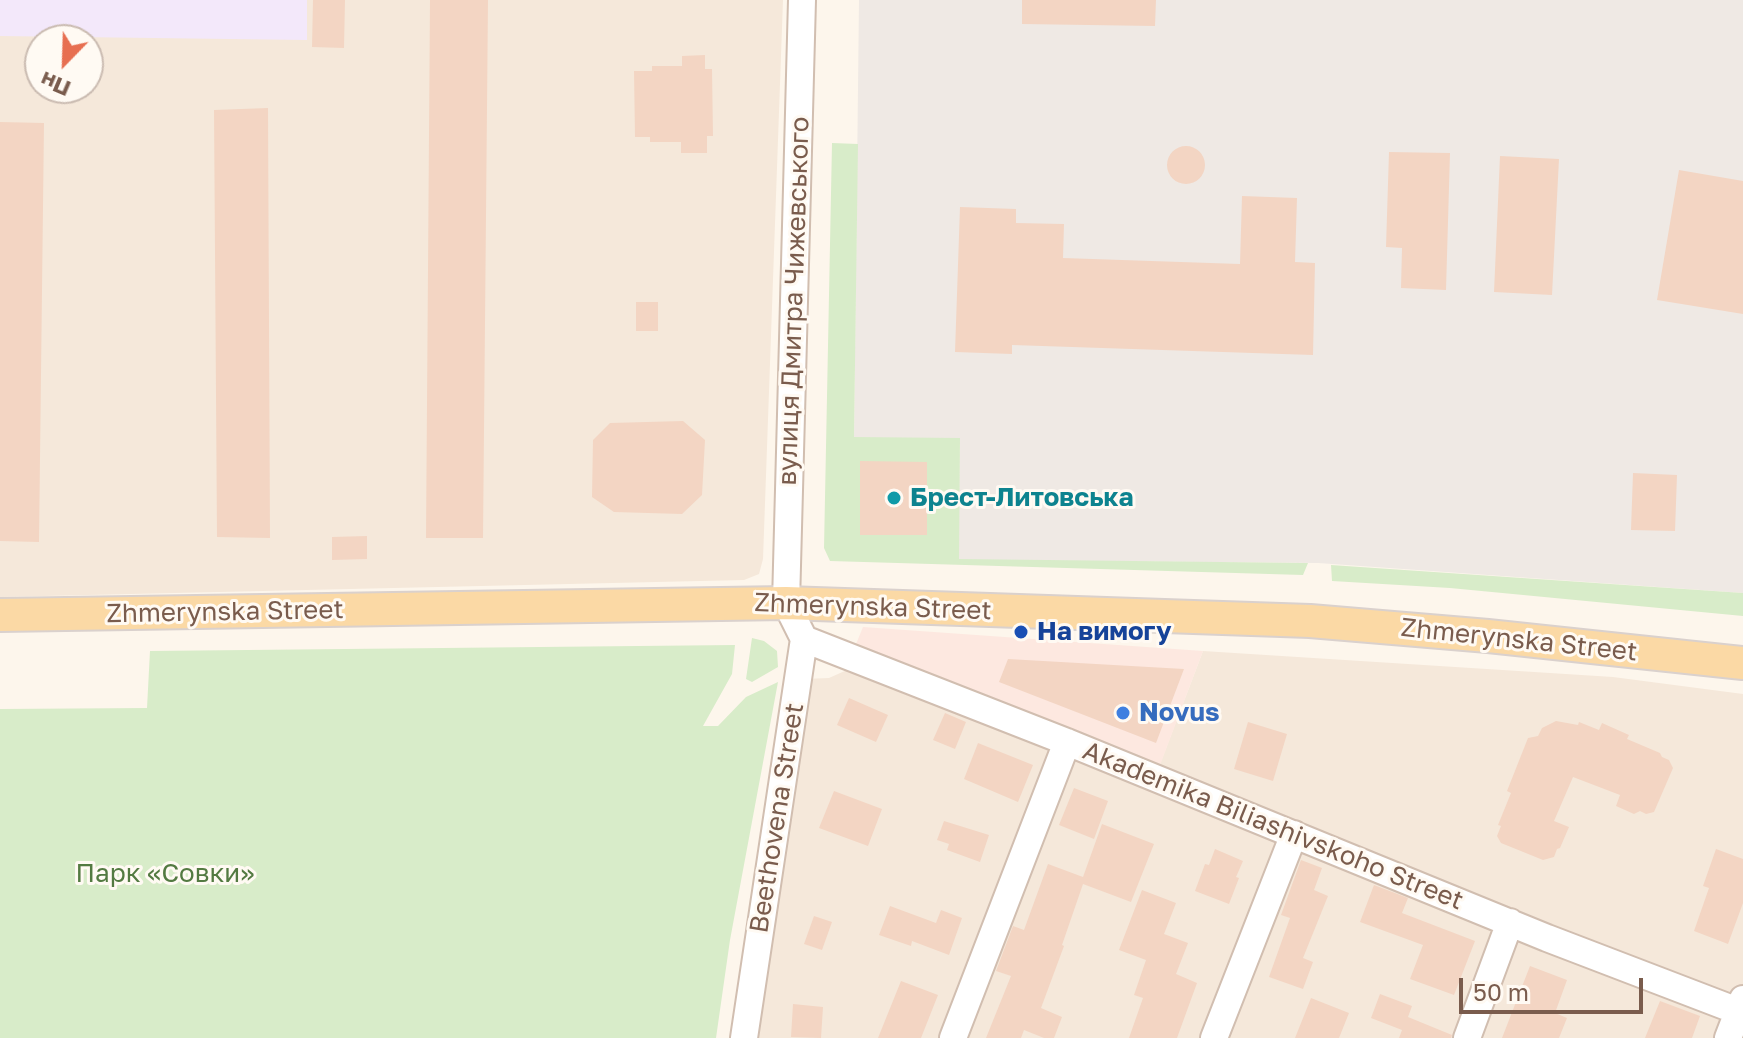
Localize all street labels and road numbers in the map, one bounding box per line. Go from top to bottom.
street label: вулиця Дмитра Чижевського [772,116,816,486]
street label: Zhmerynska Street [754,587,992,627]
street label: Zhmerynska Street [106,594,344,630]
street label: Zhmerynska Street [1399,612,1639,668]
street label: Beethovena Street [743,701,811,935]
street label: Akademika Biliashivskoho Street [1078,735,1468,917]

